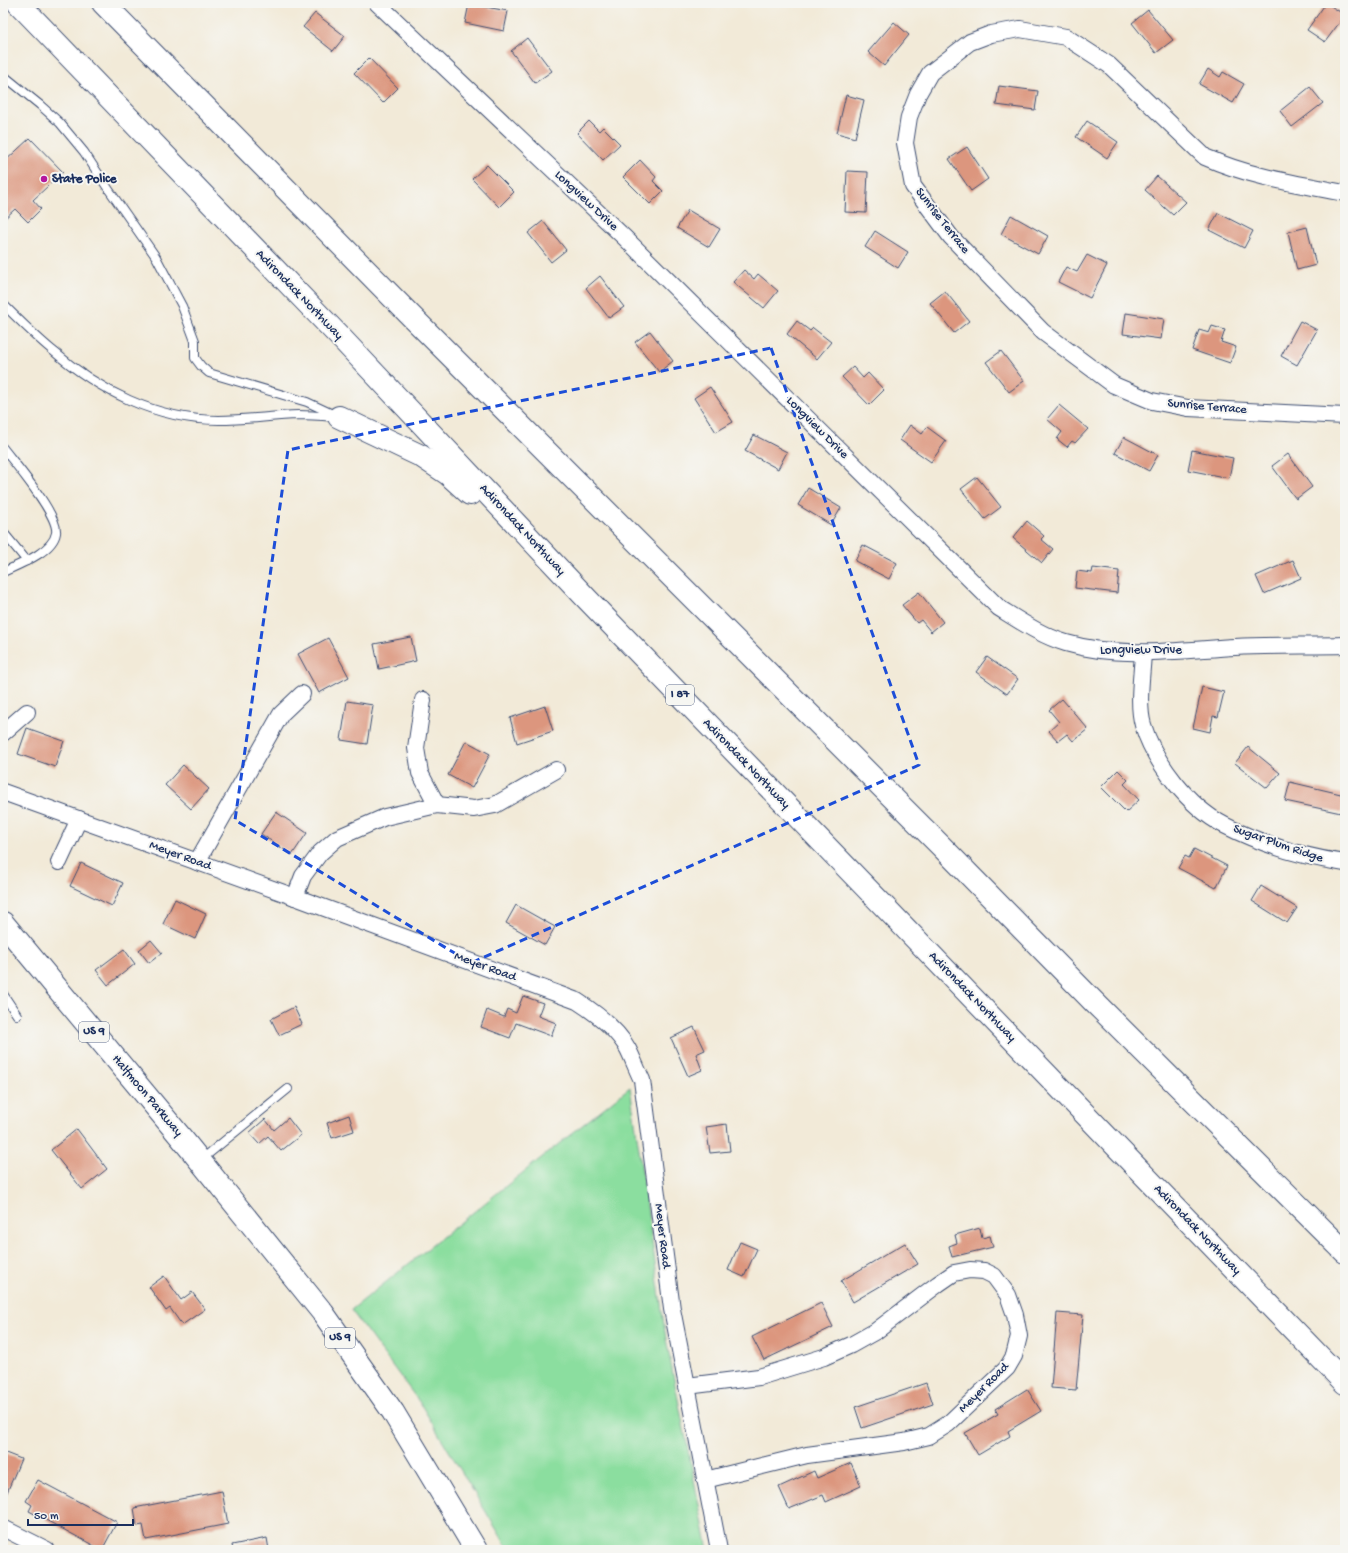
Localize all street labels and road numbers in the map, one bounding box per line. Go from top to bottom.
street label: Longview Drive [551,168,621,235]
street label: Sunrise Terrace [912,185,973,257]
street label: Adirondack Northway [252,247,346,344]
street label: Longview Drive [783,394,851,462]
street label: Sunrise Terrace [1167,396,1248,418]
street label: Adirondack Northway [476,481,569,579]
street label: Longview Drive [1100,643,1182,658]
road number: I 87 [666,685,694,705]
street label: Adirondack Northway [699,716,793,813]
street label: Sugar Plum Ridge [1231,822,1325,867]
street label: Meyer Road [147,838,214,875]
street label: Meyer Road [452,949,519,986]
street label: Adirondack Northway [925,949,1019,1046]
road number: US 9 [79,1022,109,1042]
street label: Halfmoon Parkway [108,1052,186,1140]
street label: Adirondack Northway [1150,1182,1244,1279]
street label: Meyer Road [651,1203,674,1270]
road number: US 9 [325,1328,355,1348]
street label: Meyer Road [956,1359,1013,1416]

